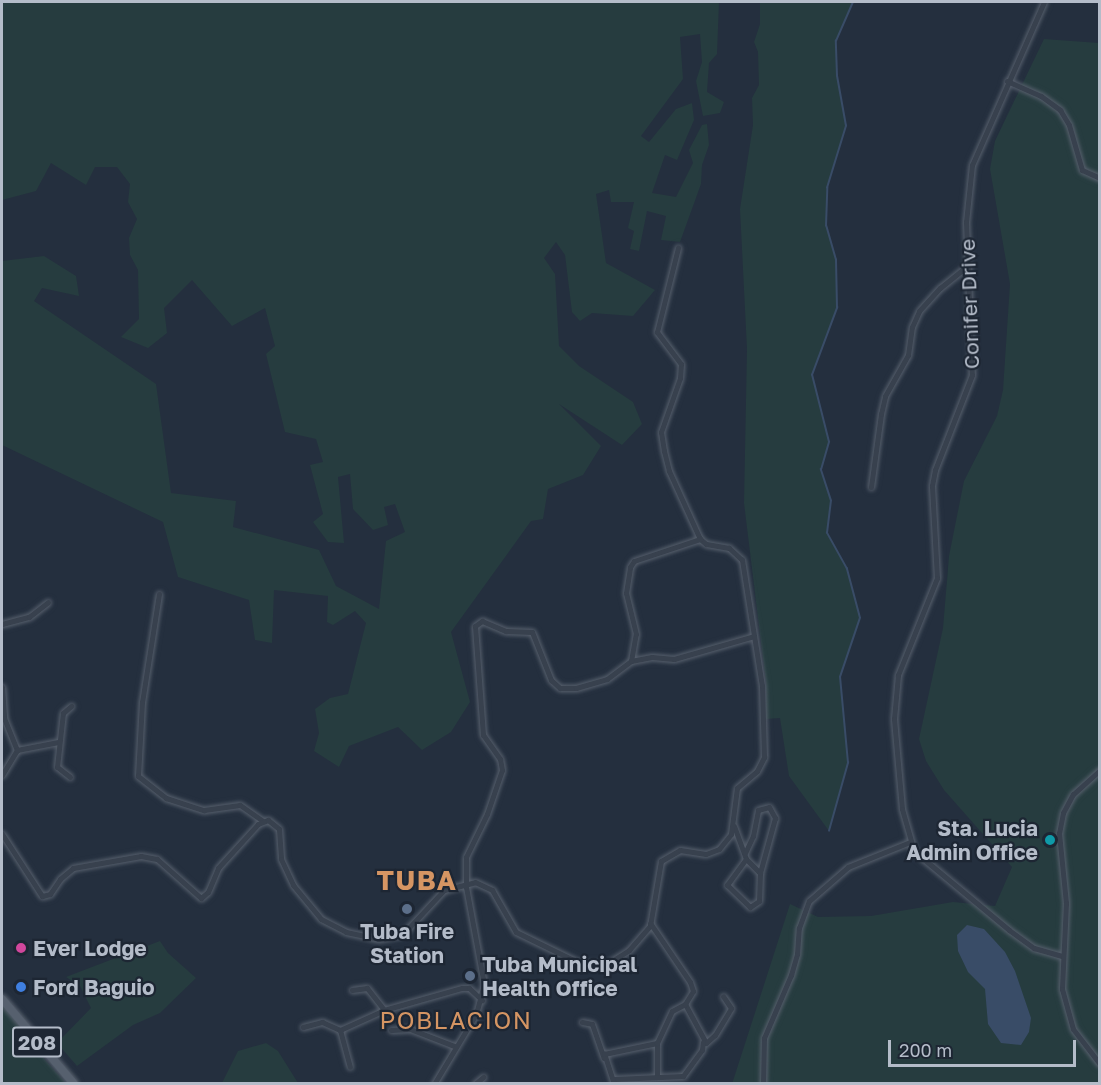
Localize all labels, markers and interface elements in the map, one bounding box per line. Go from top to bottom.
street label: Conifer Drive [954,238,984,370]
place label: Sta. Lucia Admin Office [906,815,1038,865]
marker: Sta. Lucia Admin Office [1043,833,1057,847]
district label: TUBA [377,865,457,897]
marker: Tuba Fire Station [400,902,414,916]
place label: Tuba Fire Station [360,918,454,968]
place label: Ever Lodge [33,935,147,961]
marker: Ever Lodge [14,941,28,955]
place label: Tuba Municipal Health Office [482,951,637,1001]
marker: Tuba Municipal Health Office [463,969,477,983]
place label: Ford Baguio [33,974,155,1000]
marker: Ford Baguio [14,980,28,994]
district label: POBLACION [380,1006,532,1034]
road number: 208 [12,1025,63,1059]
scale bar [891,1028,1078,1066]
text: 200 m [899,1039,952,1061]

